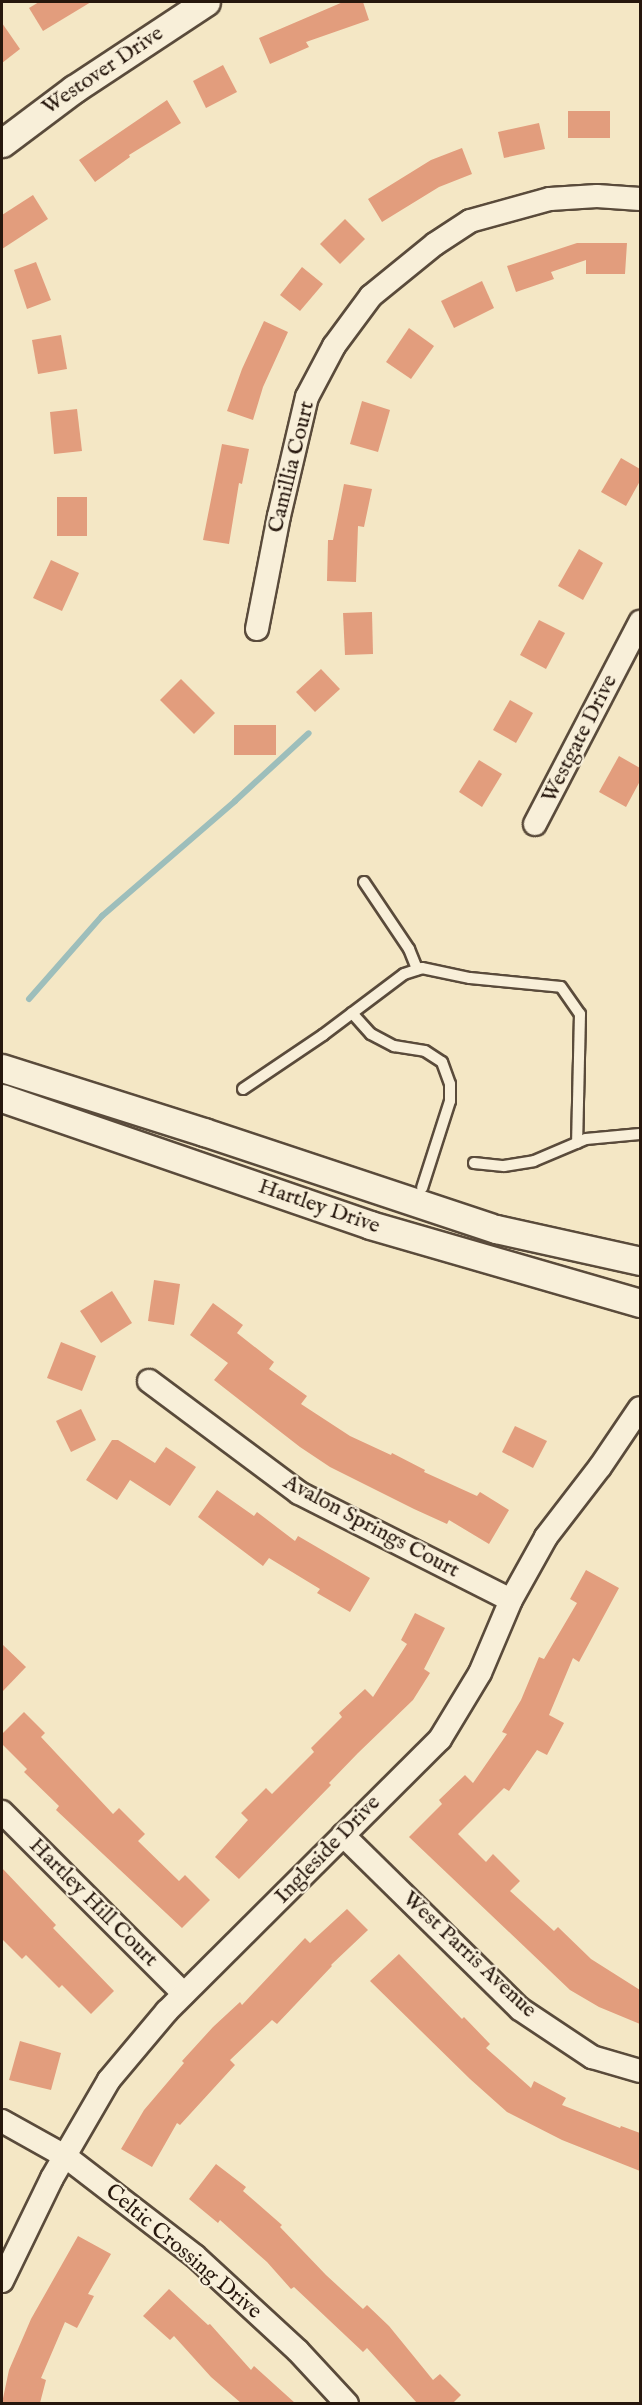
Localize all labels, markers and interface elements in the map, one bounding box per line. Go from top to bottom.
street label: Westover Drive [37,21,169,121]
street label: Camillia Court [263,398,321,536]
street label: Westgate Drive [536,670,624,808]
street label: Hartley Drive [255,1174,383,1240]
street label: Avalon Springs Court [278,1469,464,1585]
street label: Ingleside Drive [270,1790,386,1910]
street label: Hartley Hill Court [23,1833,163,1973]
street label: West Parris Avenue [396,1886,542,2024]
street label: Celtic Crossing Drive [99,2179,267,2325]

